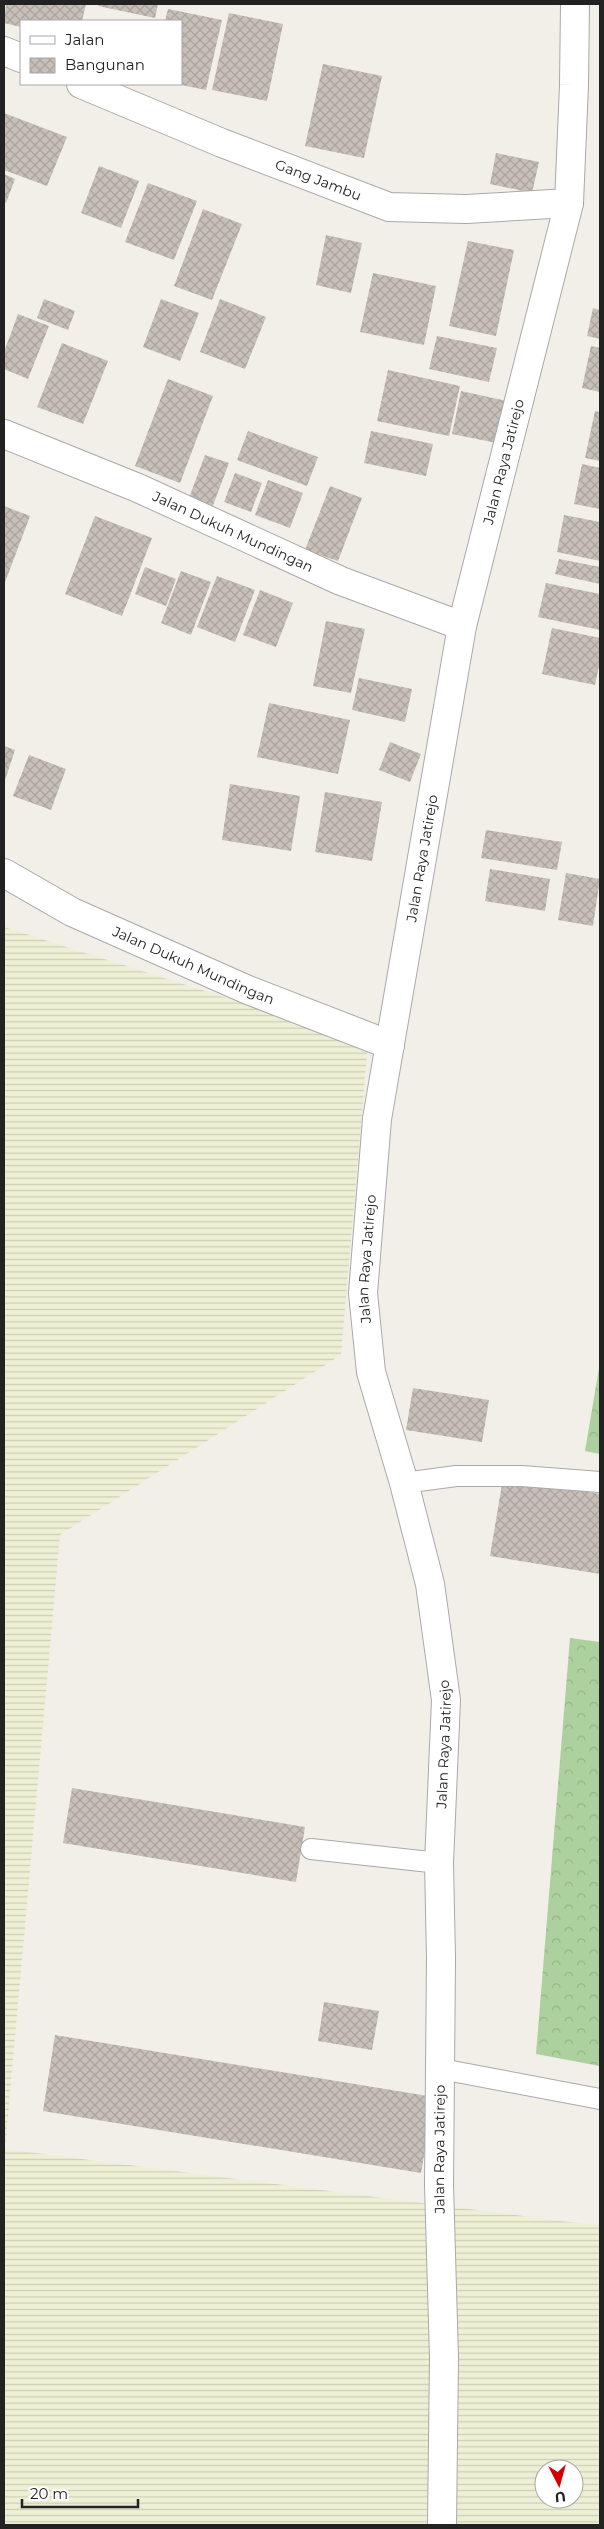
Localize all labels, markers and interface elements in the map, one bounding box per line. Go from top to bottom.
legend [20,20,182,85]
text: Jalan [64,30,104,49]
text: Bangunan [65,55,145,74]
street label: Gang Jambu [273,155,364,205]
street label: Jalan Raya Jatirejo [479,397,528,528]
street label: Jalan Dukuh Mundingan [149,487,316,576]
street label: Jalan Raya Jatirejo [402,793,442,924]
street label: Jalan Dukuh Mundingan [109,922,277,1008]
street label: Jalan Raya Jatirejo [354,1194,380,1325]
street label: Jalan Raya Jatirejo [432,1679,455,1810]
street label: Jalan Raya Jatirejo [430,2084,449,2215]
north arrow [534,2459,584,2509]
scale bar [22,2476,139,2508]
text: 20 m [30,2484,68,2503]
text: U [554,2487,567,2506]

